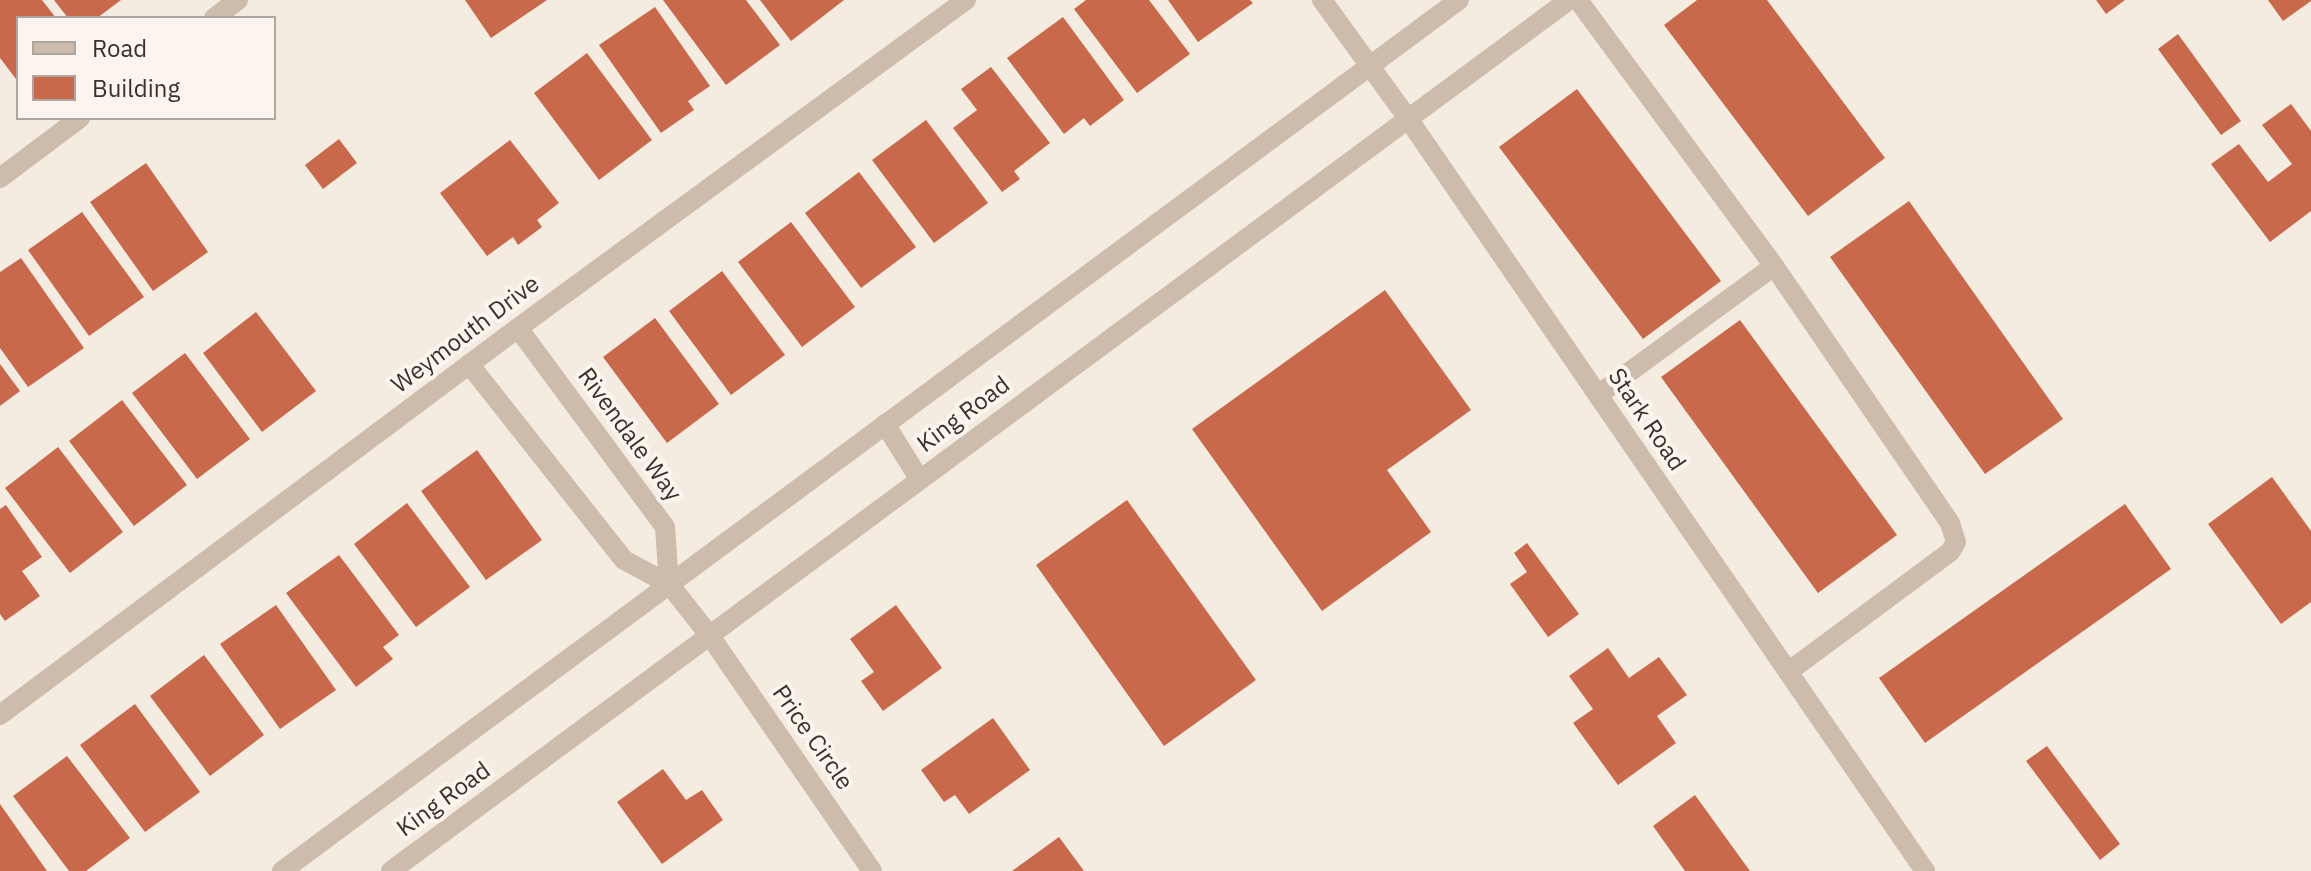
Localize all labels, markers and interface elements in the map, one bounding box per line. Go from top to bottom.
legend [16,16,276,120]
text: Road [92,32,147,64]
text: Building [92,72,180,104]
street label: Weymouth Drive [386,270,546,400]
street label: Rivendale Way [571,363,687,507]
street label: Stark Road [1601,363,1691,477]
street label: King Road [912,371,1016,459]
street label: Price Circle [765,680,859,796]
street label: King Road [392,757,496,843]

